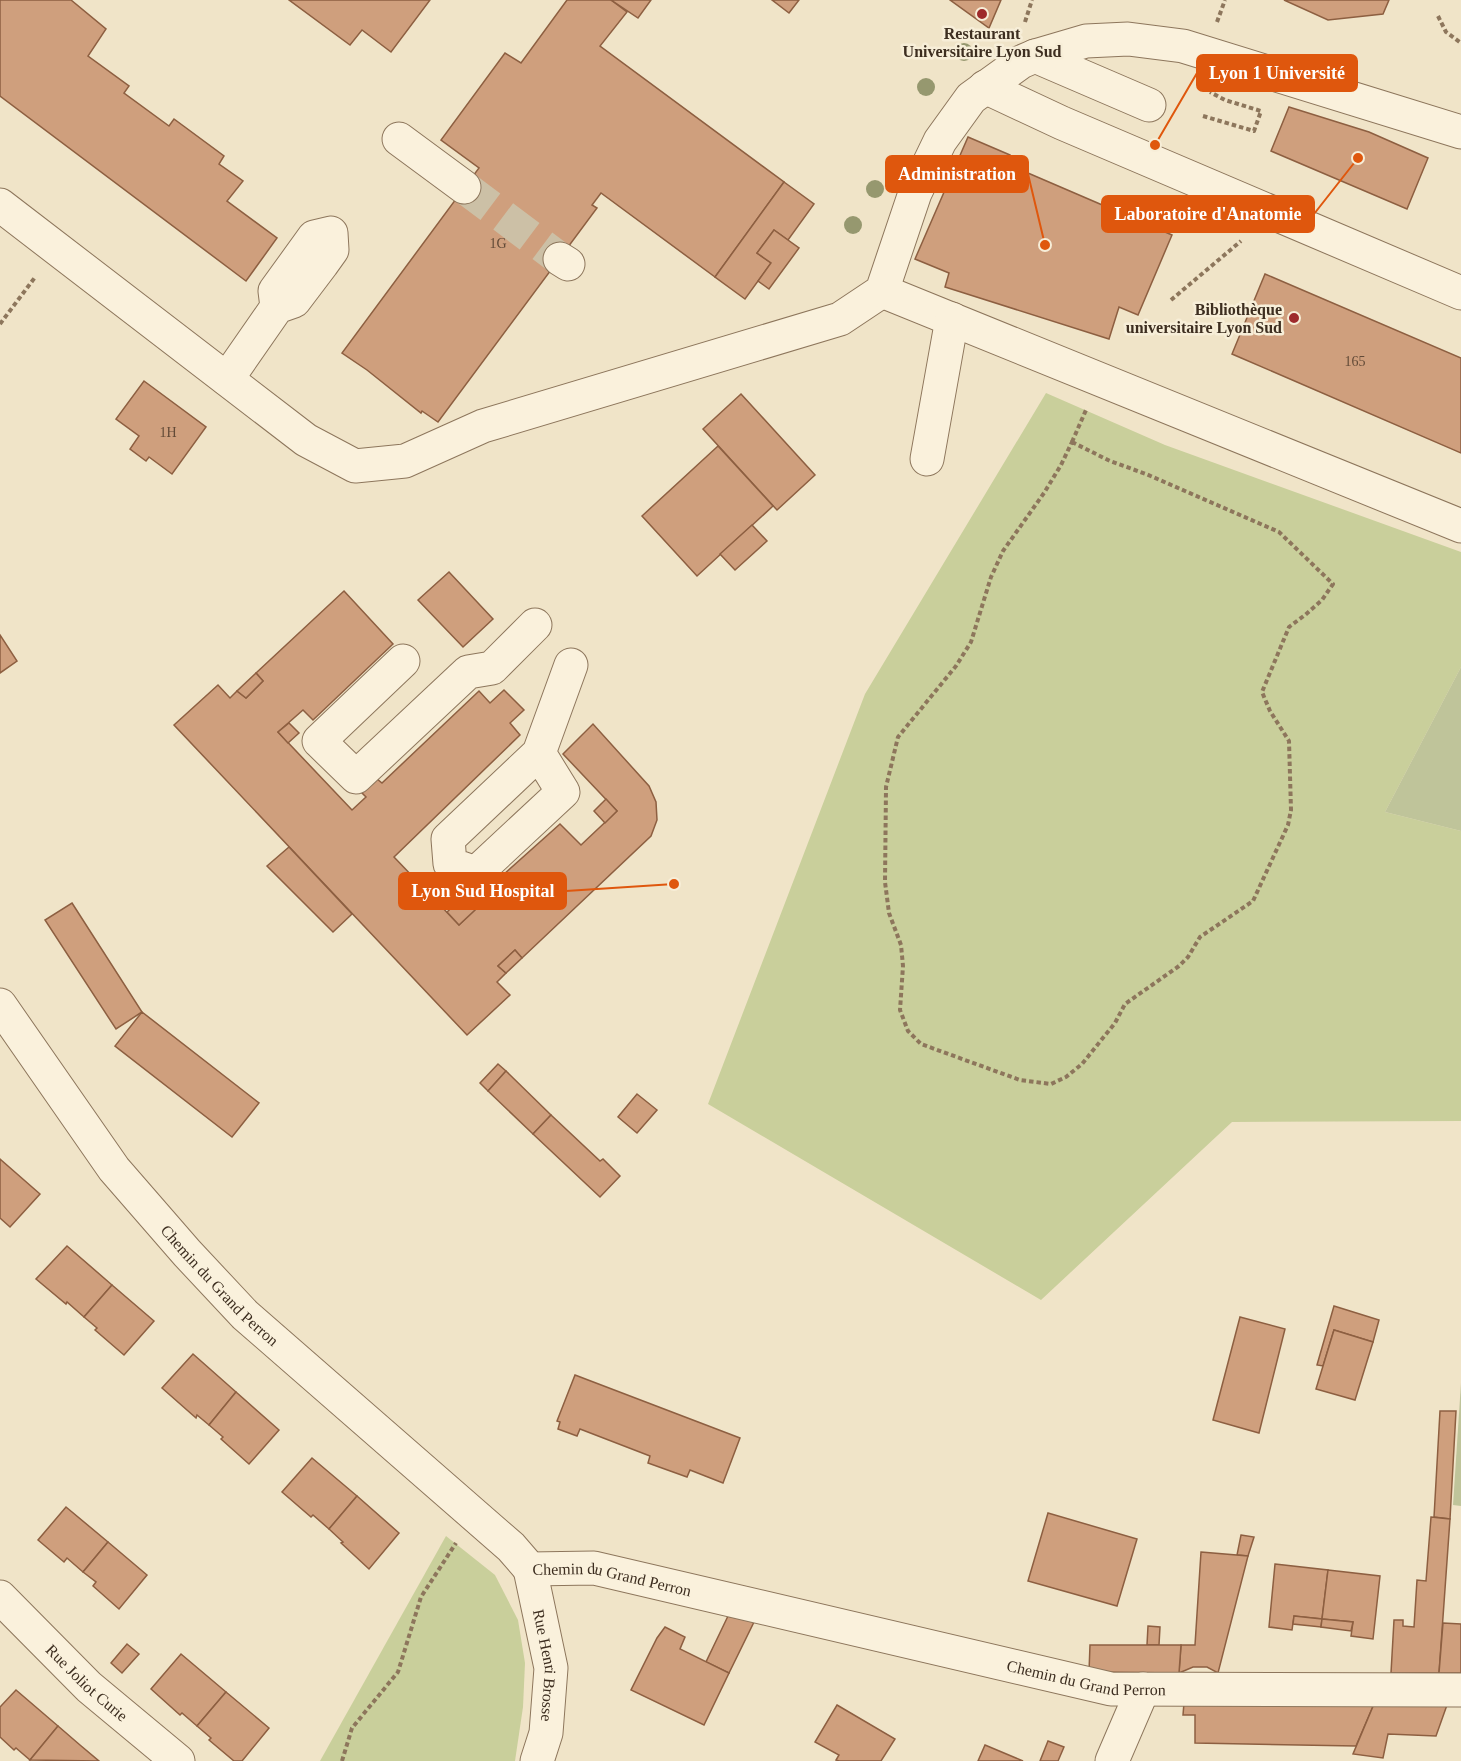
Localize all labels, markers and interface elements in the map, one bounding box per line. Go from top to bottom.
marker: Restaurant Universitaire Lyon Sud [975,7,989,21]
place label: Restaurant Universitaire Lyon Sud [903,25,1062,61]
callout: Lyon 1 Université [1197,55,1357,91]
text: Lyon 1 Université [1209,63,1345,83]
callout: Administration [886,156,1028,192]
text: Administration [898,164,1016,184]
callout: Laboratoire d'Anatomie [1102,196,1314,232]
text: Laboratoire d'Anatomie [1114,204,1302,224]
house number: 1G [489,236,507,251]
place label: Bibliothèque universitaire Lyon Sud [1126,301,1282,337]
marker: Bibliothèque universitaire Lyon Sud [1287,311,1301,325]
house number: 165 [1345,354,1366,369]
house number: 1H [159,425,177,440]
callout: Lyon Sud Hospital [399,873,566,909]
text: Lyon Sud Hospital [411,881,555,901]
street label: Chemin du Grand Perron [158,1221,282,1349]
street label: Chemin du Grand Perron [532,1559,693,1599]
street label: Rue Henri Brosse [530,1607,560,1722]
street label: Rue Joliot Curie [43,1640,131,1724]
street label: Chemin du Grand Perron [1005,1656,1166,1698]

